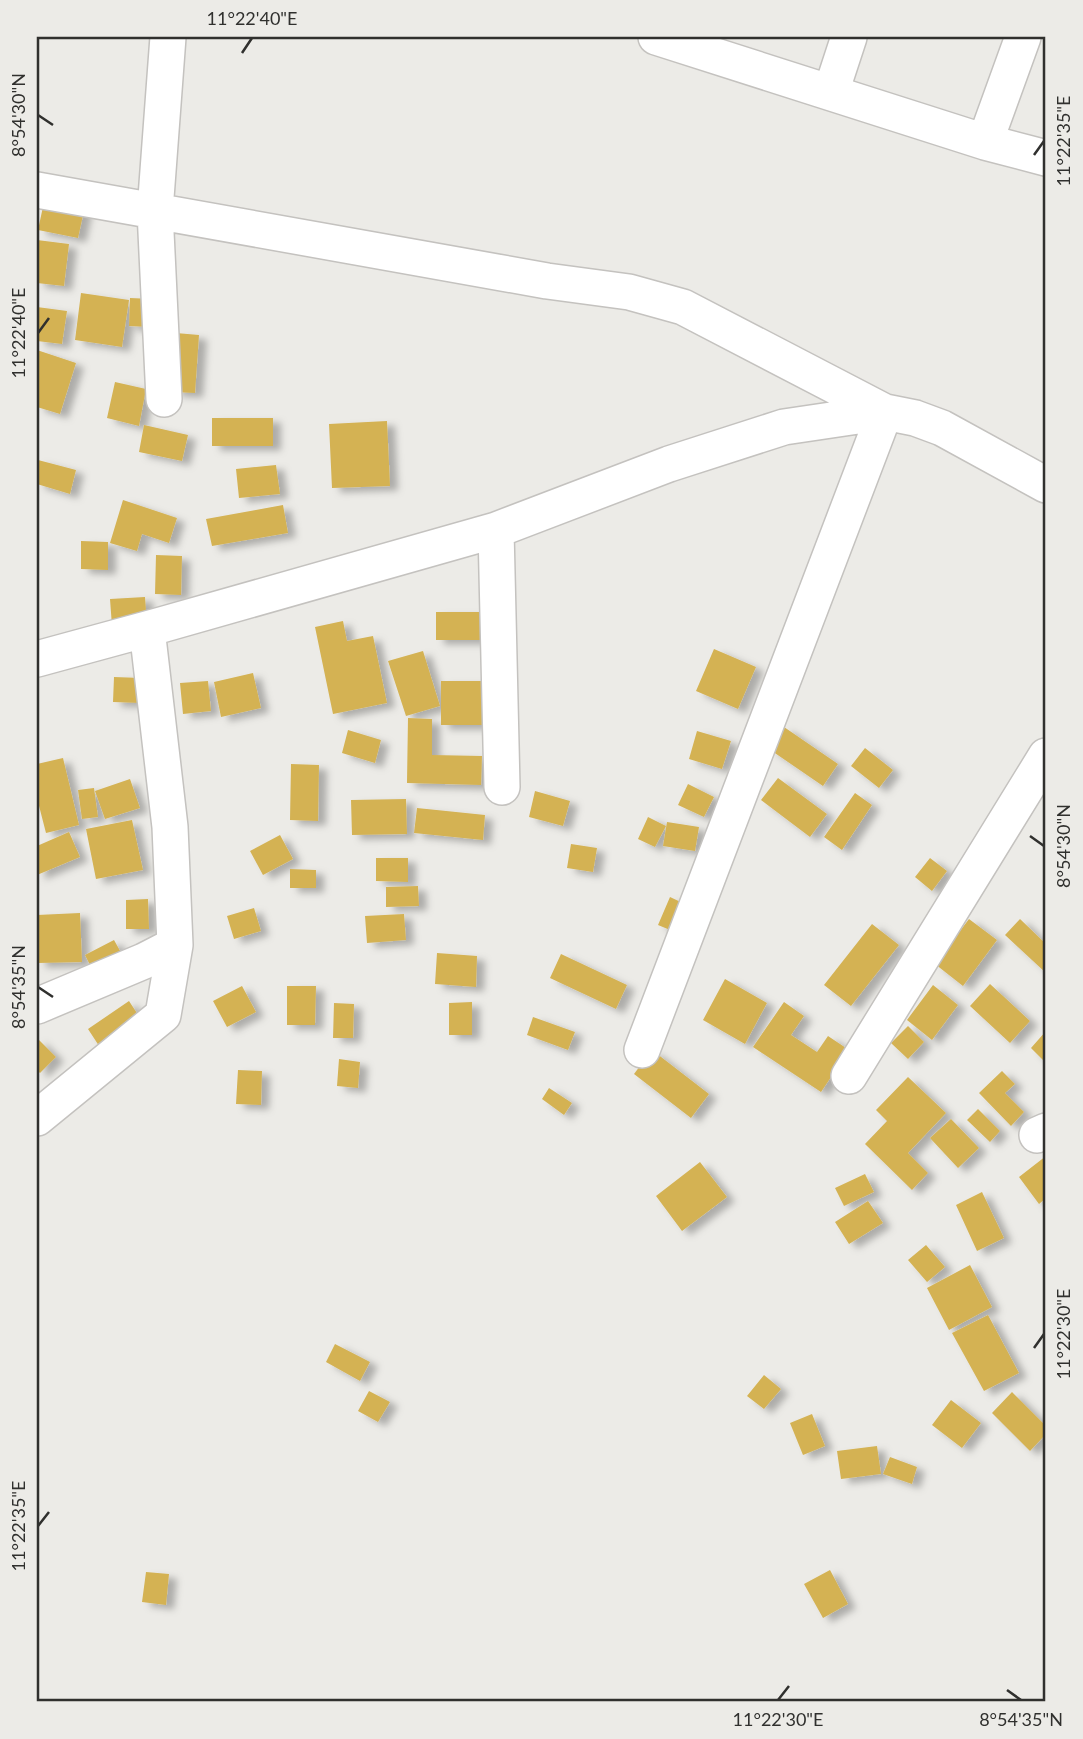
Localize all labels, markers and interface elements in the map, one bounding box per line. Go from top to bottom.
text: 11°22'40"E [207,7,297,29]
text: 8°54'30"N [7,73,29,157]
text: 11°22'35"E [1052,96,1074,186]
text: 11°22'40"E [7,288,29,378]
text: 8°54'30"N [1052,804,1074,888]
text: 8°54'35"N [7,945,29,1029]
text: 11°22'30"E [1052,1289,1074,1379]
text: 11°22'35"E [7,1481,29,1571]
text: 11°22'30"E [733,1708,823,1730]
text: 8°54'35"N [979,1708,1063,1730]

